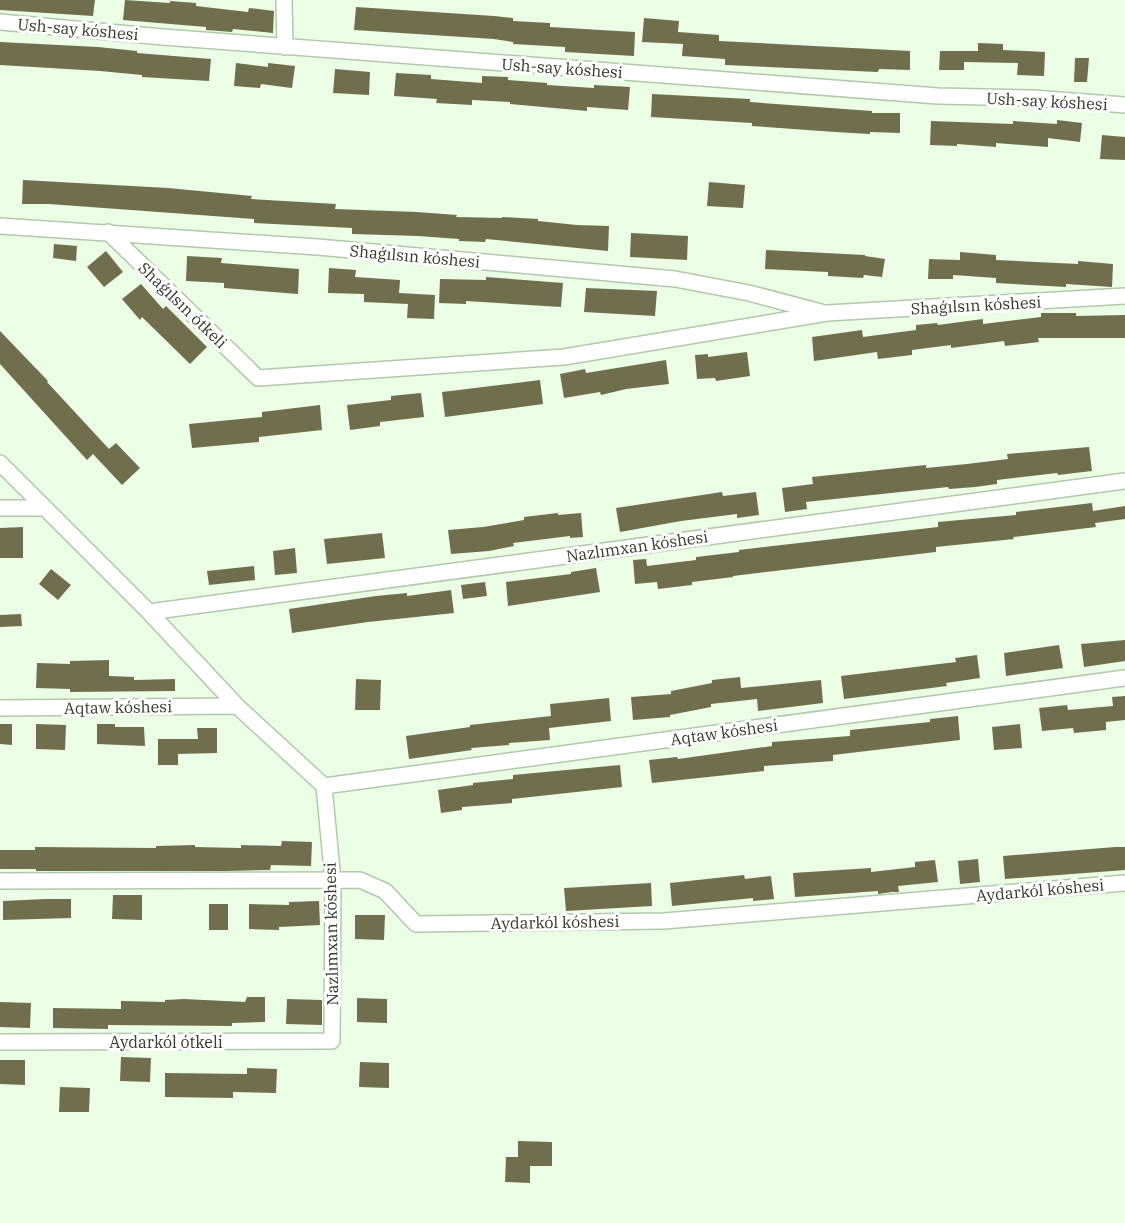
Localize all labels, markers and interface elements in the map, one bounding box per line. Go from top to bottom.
street label: Ush-say kóshesi [17,14,139,44]
street label: Ush-say kóshesi [501,54,623,82]
street label: Ush-say kóshesi [986,88,1108,114]
street label: Shaǵılsın kóshesi [349,240,481,272]
street label: Shaǵılsın ótkeli [134,258,232,352]
street label: Shaǵılsın kóshesi [910,292,1042,318]
street label: Nazlımxan kóshesi [565,526,709,566]
street label: Aqtaw kóshesi [64,696,172,718]
street label: Aqtaw kóshesi [669,715,779,749]
street label: Nazlımxan kóshesi [320,862,342,1006]
street label: Aydarkól kóshesi [975,874,1105,906]
street label: Aydarkól kóshesi [490,911,620,933]
street label: Aydarkól ótkeli [109,1032,223,1052]

